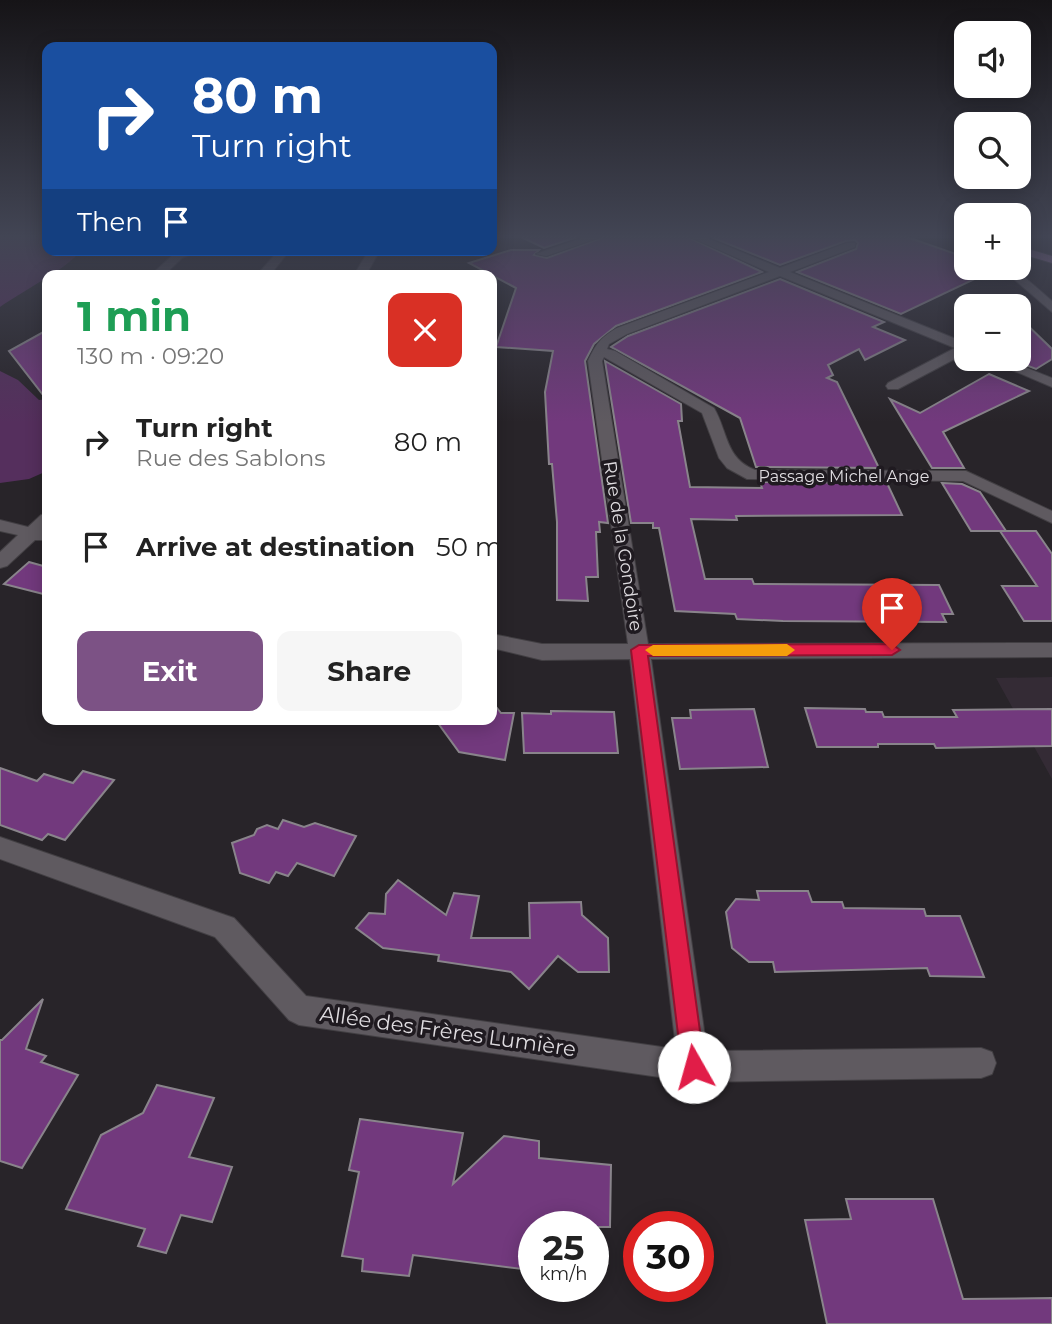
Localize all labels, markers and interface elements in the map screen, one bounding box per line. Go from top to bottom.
map controls [954,21,1031,371]
button: sound [954,21,1031,98]
text: 80 m [192,66,323,125]
icon: right [77,70,168,161]
button: search [954,112,1031,189]
text: Turn right [192,126,352,165]
icon: arrive [157,203,195,241]
button: + [954,203,1031,280]
text: Then [77,206,143,238]
text: 1 min [77,290,191,342]
button: close [388,293,462,367]
button: − [954,294,1031,371]
text: 130 m · 09:20 [77,342,224,370]
text: Turn right [136,412,272,444]
icon: right [77,423,115,461]
text: 80 m [394,426,462,458]
text: Rue des Sablons [136,444,325,472]
street label: Rue de la Gondoire [599,459,647,633]
street label: Passage Michel Ange [759,467,929,486]
icon: arrive [77,528,115,566]
text: Arrive at destination [136,531,415,563]
text: 50 m [436,531,502,563]
pin [862,578,922,650]
icon: arrive [873,589,911,627]
button: Exit [77,631,263,711]
button: Share [277,631,462,711]
street label: Allée des Frères Lumière [318,1001,578,1061]
position arrow [657,1030,731,1104]
speed limit sign: 30 [623,1211,714,1302]
text: 25 [543,1226,584,1269]
text: km/h [539,1263,588,1285]

